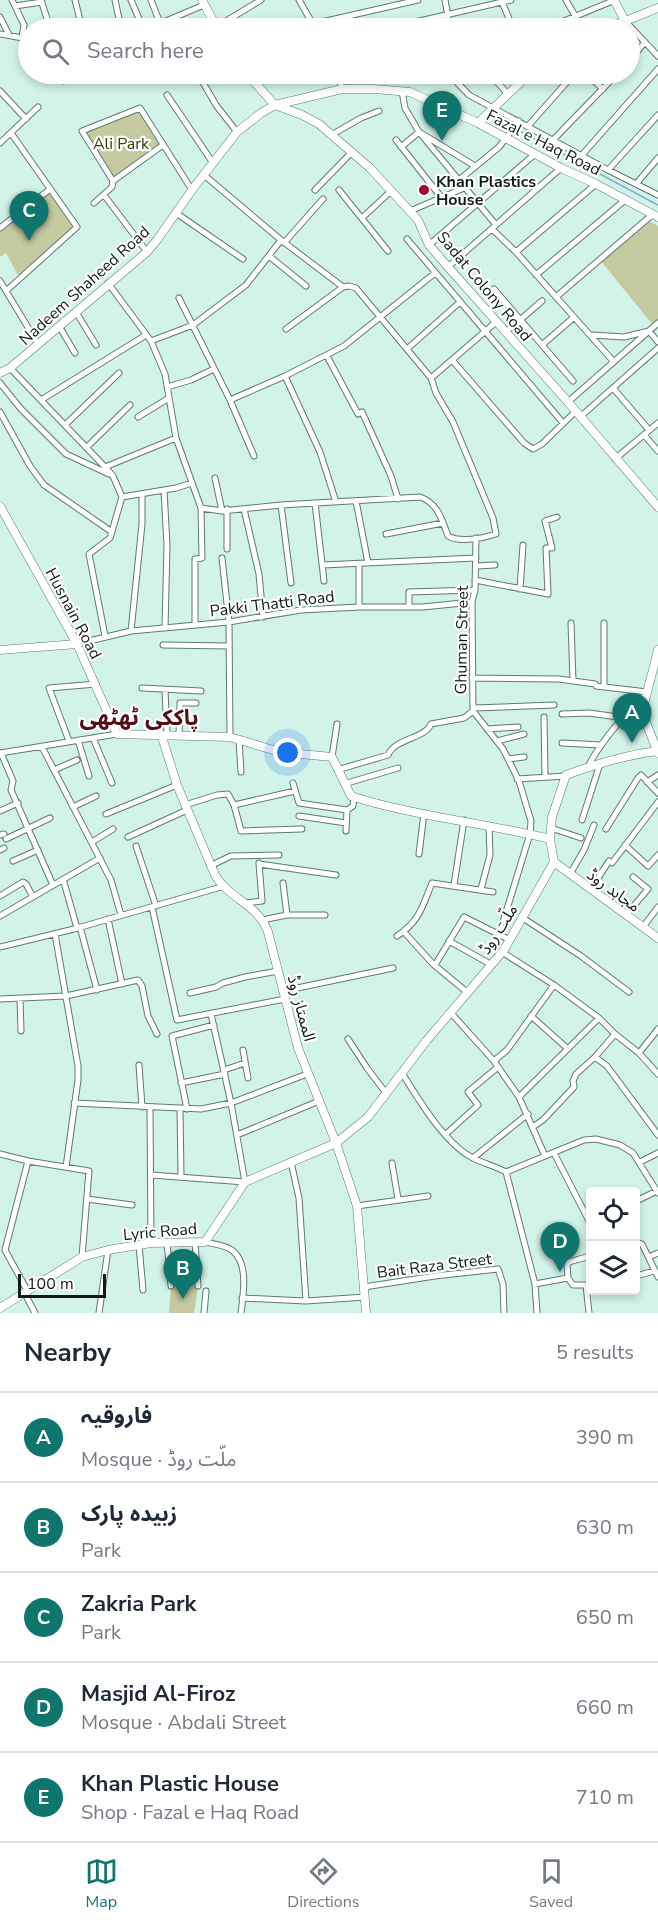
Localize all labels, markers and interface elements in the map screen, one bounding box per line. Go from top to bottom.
search box [18,18,640,84]
icon: search [39,35,72,68]
text: Search here [87,36,204,66]
pin: E [422,92,462,141]
street label: Fazal e Haq Road [483,105,604,181]
park label: Ali Park [93,133,150,155]
place label: Khan Plastics House [436,171,536,211]
marker: Khan Plastics House [417,183,431,197]
pin: C [9,192,48,241]
street label: Nadeem Shaheed Road [15,221,155,350]
street label: Sadat Colony Road [432,227,537,346]
street label: Husnain Road [40,564,106,663]
street label: Pakki Thatti Road [209,585,336,623]
street label: Ghuman Street [450,585,474,695]
pin: A [612,694,652,743]
district label: پاککی ٹھٹھی [79,703,199,733]
your location [273,738,302,767]
street label: مجاہد روڈ [582,864,644,918]
street label: ملّت روڈ [474,900,523,959]
street label: الممتاز روڈ [282,973,320,1044]
map controls [586,1187,640,1295]
button: locate [586,1187,640,1241]
street label: Lyric Road [122,1218,198,1246]
pin: D [540,1222,580,1272]
button: layers [586,1241,640,1295]
street label: Bait Raza Street [375,1248,493,1284]
pin: B [164,1250,202,1299]
scale bar [18,1271,106,1298]
text: 100 m [27,1273,74,1295]
text: Nearby [24,1335,111,1370]
text: 5 results [556,1339,634,1366]
text: فاروقیہ [81,1401,152,1431]
text: A [36,1424,51,1451]
text: 390 m [576,1424,634,1451]
text: Mosque · ملّت روڈ [81,1446,237,1473]
text: زبیدہ پارک [81,1499,177,1529]
text: B [37,1514,50,1541]
text: 630 m [576,1514,634,1541]
text: Park [81,1537,121,1564]
text: Zakria Park [81,1589,196,1619]
text: C [37,1604,50,1631]
text: 650 m [576,1604,634,1631]
text: Park [81,1619,121,1646]
text: Masjid Al-Firoz [81,1679,236,1709]
text: D [36,1694,51,1721]
text: 660 m [576,1694,634,1721]
text: Mosque · Abdali Street [81,1709,286,1736]
text: Khan Plastic House [81,1769,279,1799]
text: E [38,1784,49,1811]
text: 710 m [576,1784,634,1811]
text: Shop · Fazal e Haq Road [81,1799,299,1826]
tab: Map [85,1855,118,1913]
tab: Directions [287,1855,359,1913]
tab: Saved [529,1855,573,1913]

